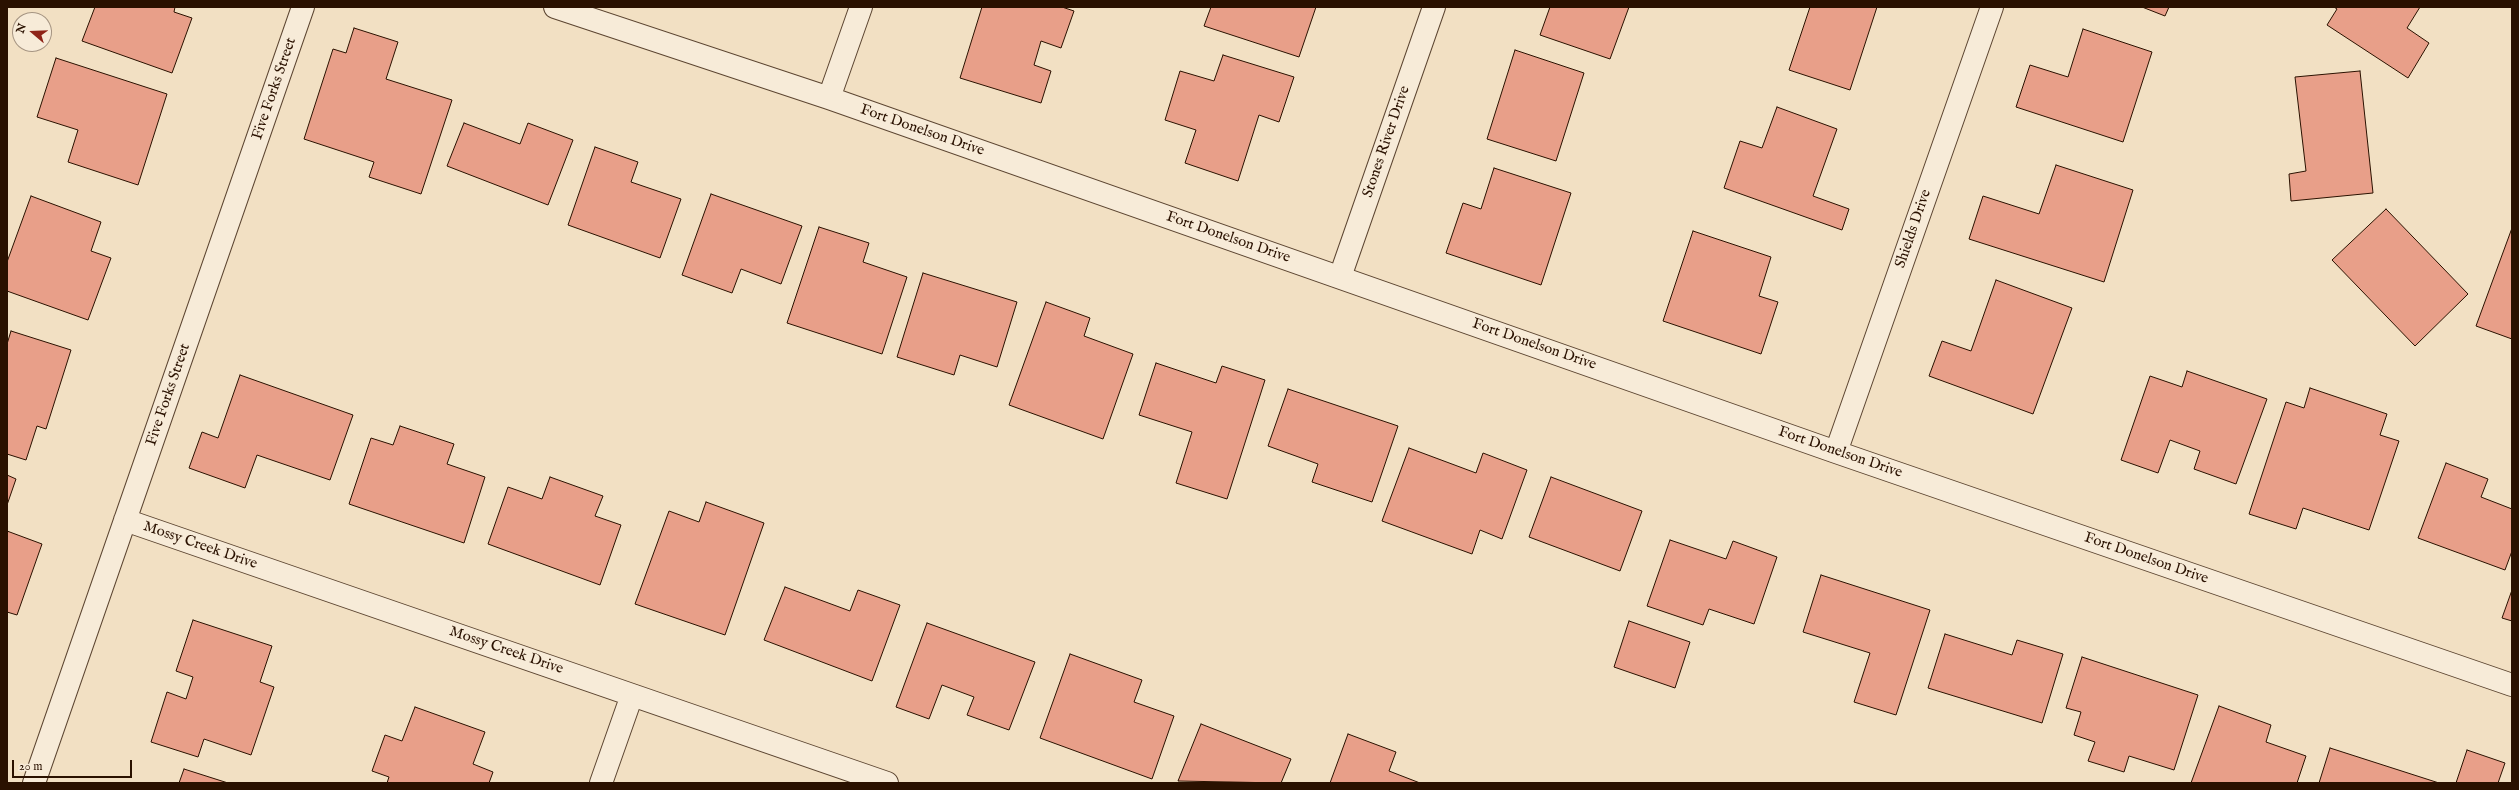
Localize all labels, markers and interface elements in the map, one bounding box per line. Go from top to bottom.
north arrow [12,12,52,52]
text: N [13,22,30,35]
street label: Five Forks Street [249,36,301,142]
street label: Stones River Drive [1359,84,1415,200]
street label: Fort Donelson Drive [858,101,986,161]
street label: Shields Drive [1892,187,1936,271]
street label: Fort Donelson Drive [1164,208,1292,268]
street label: Fort Donelson Drive [1470,315,1598,375]
street label: Five Forks Street [143,342,195,448]
street label: Fort Donelson Drive [1776,423,1904,483]
street label: Mossy Creek Drive [141,518,259,574]
street label: Fort Donelson Drive [2082,529,2210,589]
street label: Mossy Creek Drive [447,623,565,679]
scale bar [14,752,134,778]
text: 20 m [19,759,42,774]

